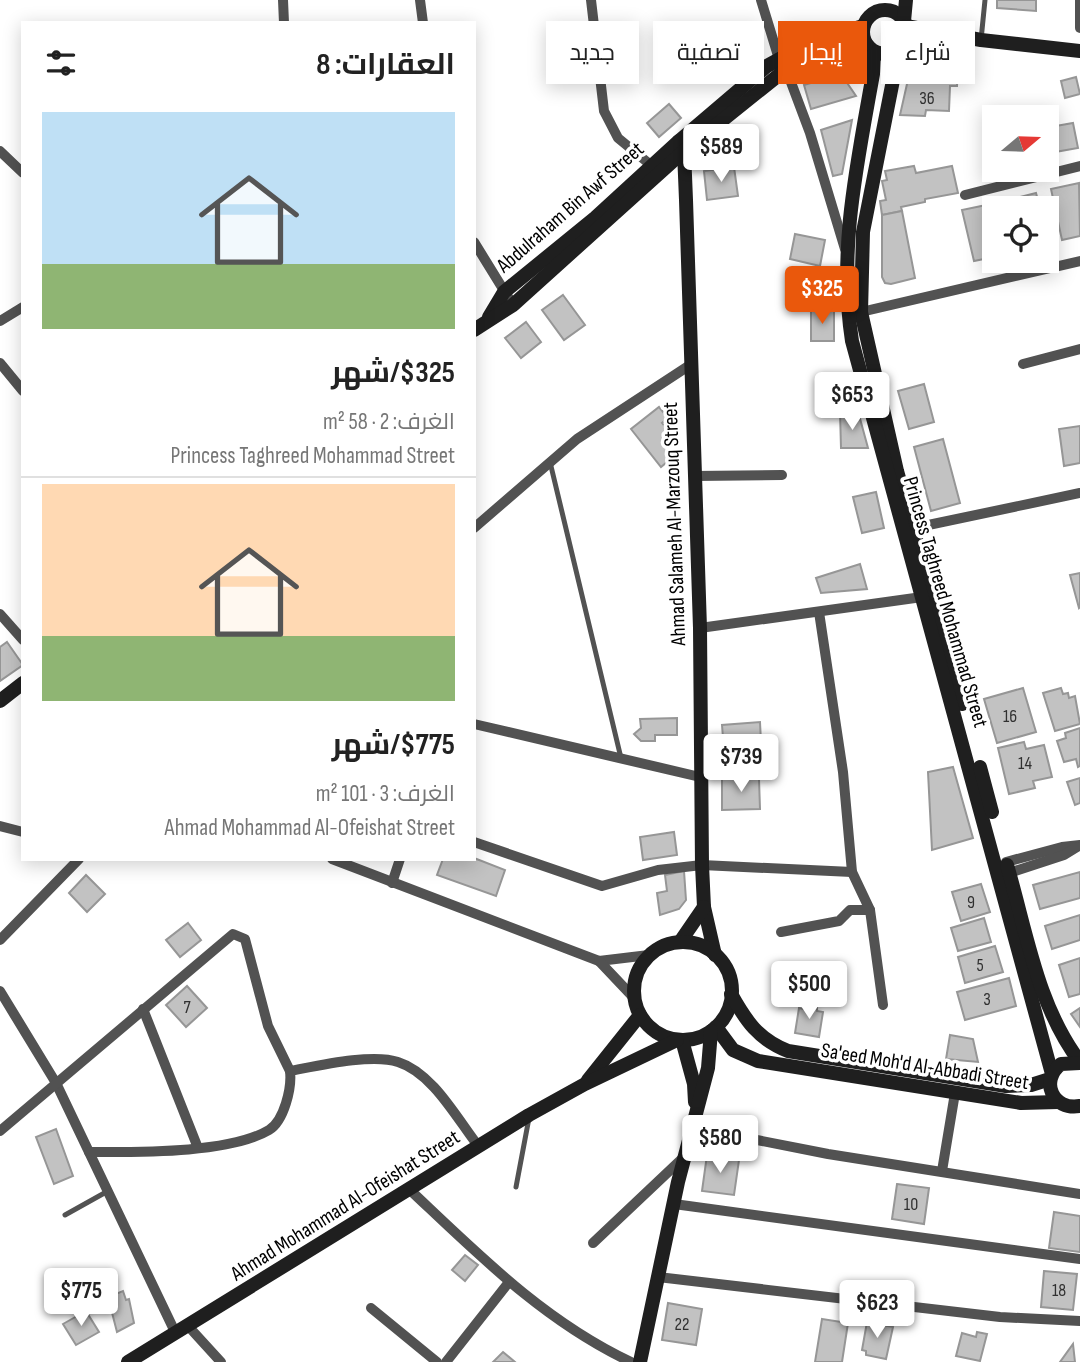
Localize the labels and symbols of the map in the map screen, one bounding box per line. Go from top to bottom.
house number: 36 [919,88,935,109]
north arrow [982,105,1059,182]
pin: $589 [680,124,762,184]
street label: Abdulraham Bin Awf Street [491,137,649,279]
pin: $325 [781,266,863,326]
pin: $653 [811,372,893,432]
street label: Ahmad Salameh Al-Marzouq Street [658,402,691,647]
street label: Princess Taghreed Mohammad Street [898,474,993,730]
house number: 16 [1003,706,1017,727]
pin: $739 [700,734,782,794]
house number: 14 [1018,753,1032,774]
house number: 9 [967,892,975,913]
house number: 5 [976,955,984,976]
pin: $500 [768,962,850,1021]
house number: 3 [983,989,991,1010]
house number: 7 [183,997,191,1018]
street label: Sa'eed Moh'd Al-Abbadi Street [819,1038,1030,1095]
pin: $580 [679,1116,761,1175]
street label: Ahmad Mohammad Al-Ofeishat Street [225,1125,464,1287]
house number: 10 [904,1194,918,1215]
pin: $775 [40,1268,122,1328]
pin: $623 [836,1280,918,1340]
house number: 18 [1052,1280,1066,1301]
house number: 22 [675,1314,689,1335]

